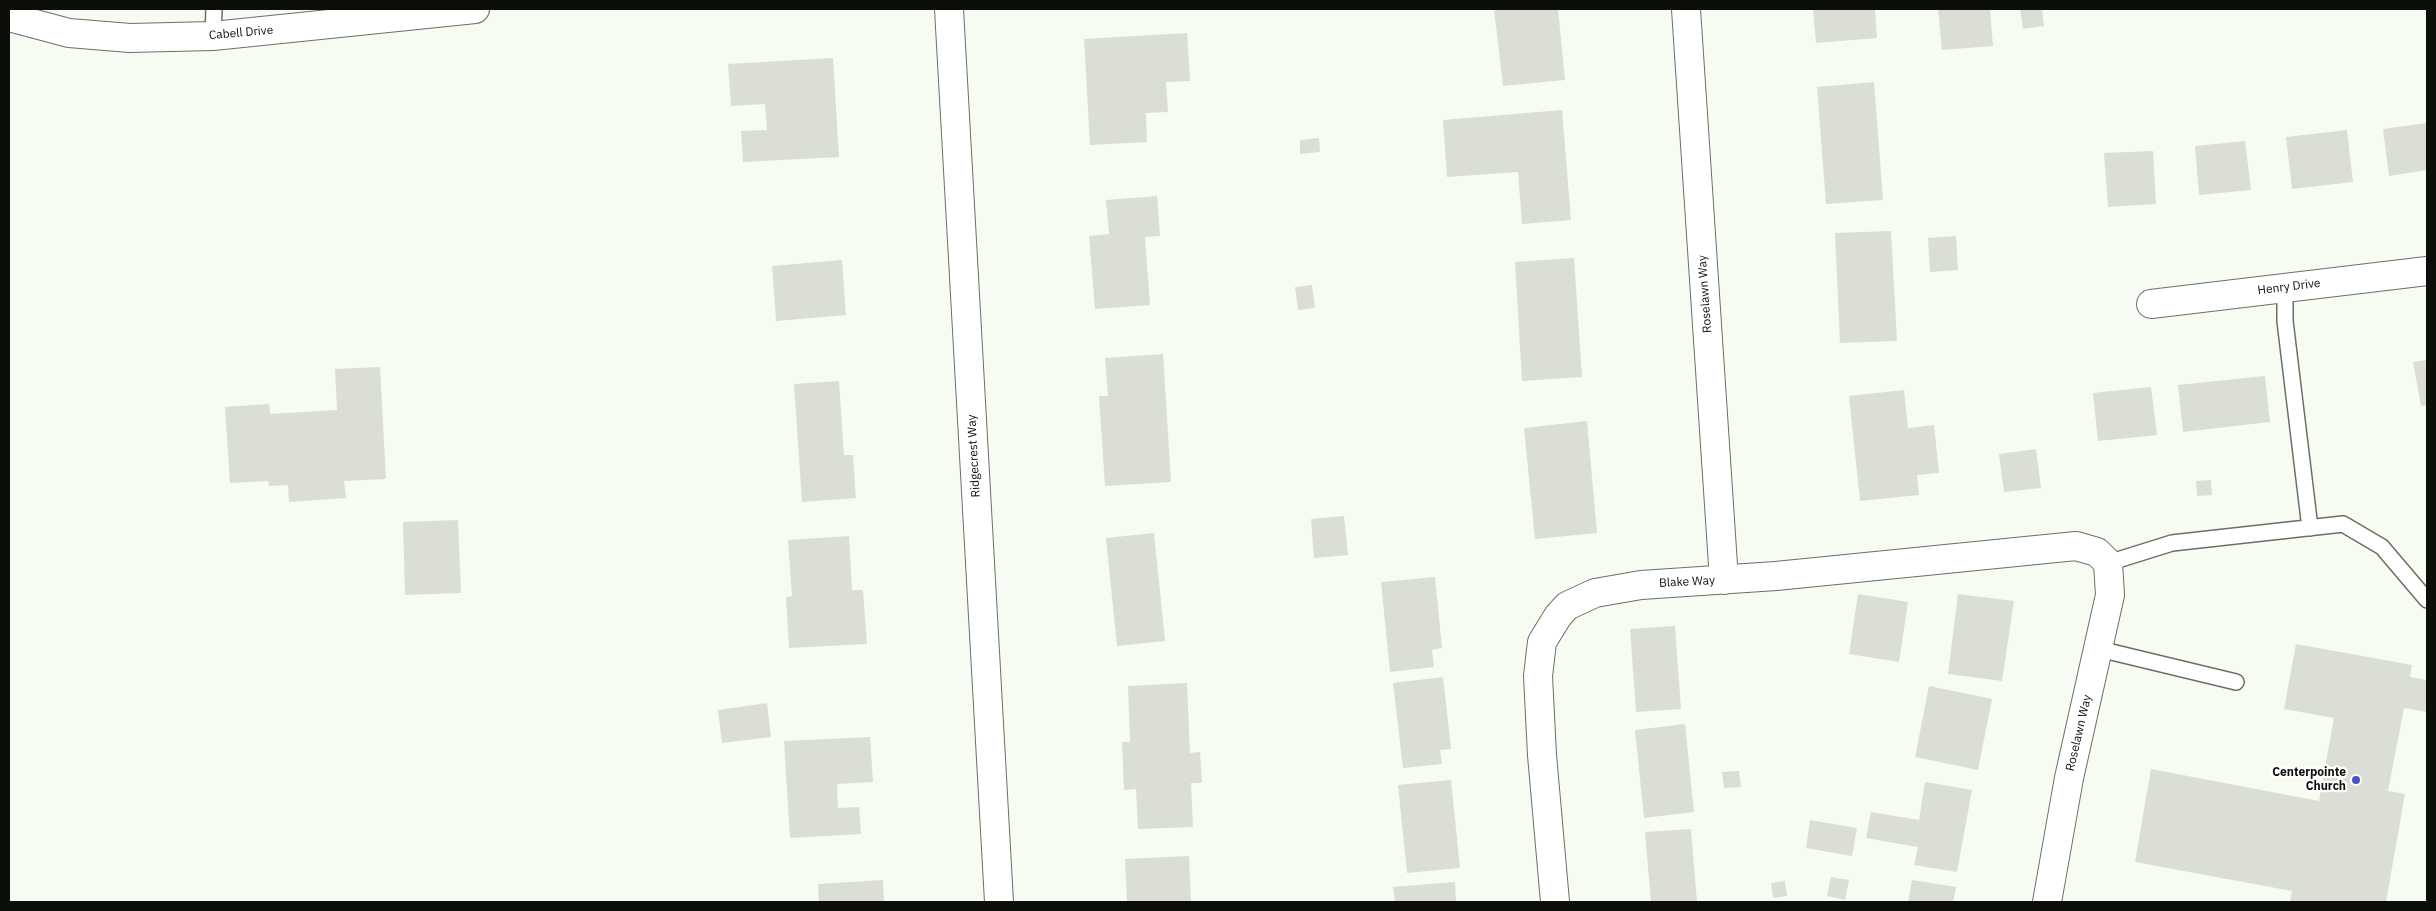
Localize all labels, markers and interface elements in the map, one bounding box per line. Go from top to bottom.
street label: Cabell Drive [208,23,274,43]
street label: Roselawn Way [1695,255,1715,333]
street label: Henry Drive [2257,276,2321,298]
street label: Ridgecrest Way [965,414,983,498]
street label: Blake Way [1659,573,1715,591]
street label: Roselawn Way [2063,693,2095,773]
place label: Centerpointe Church [2272,766,2346,794]
marker: Centerpointe Church [2350,774,2362,786]

